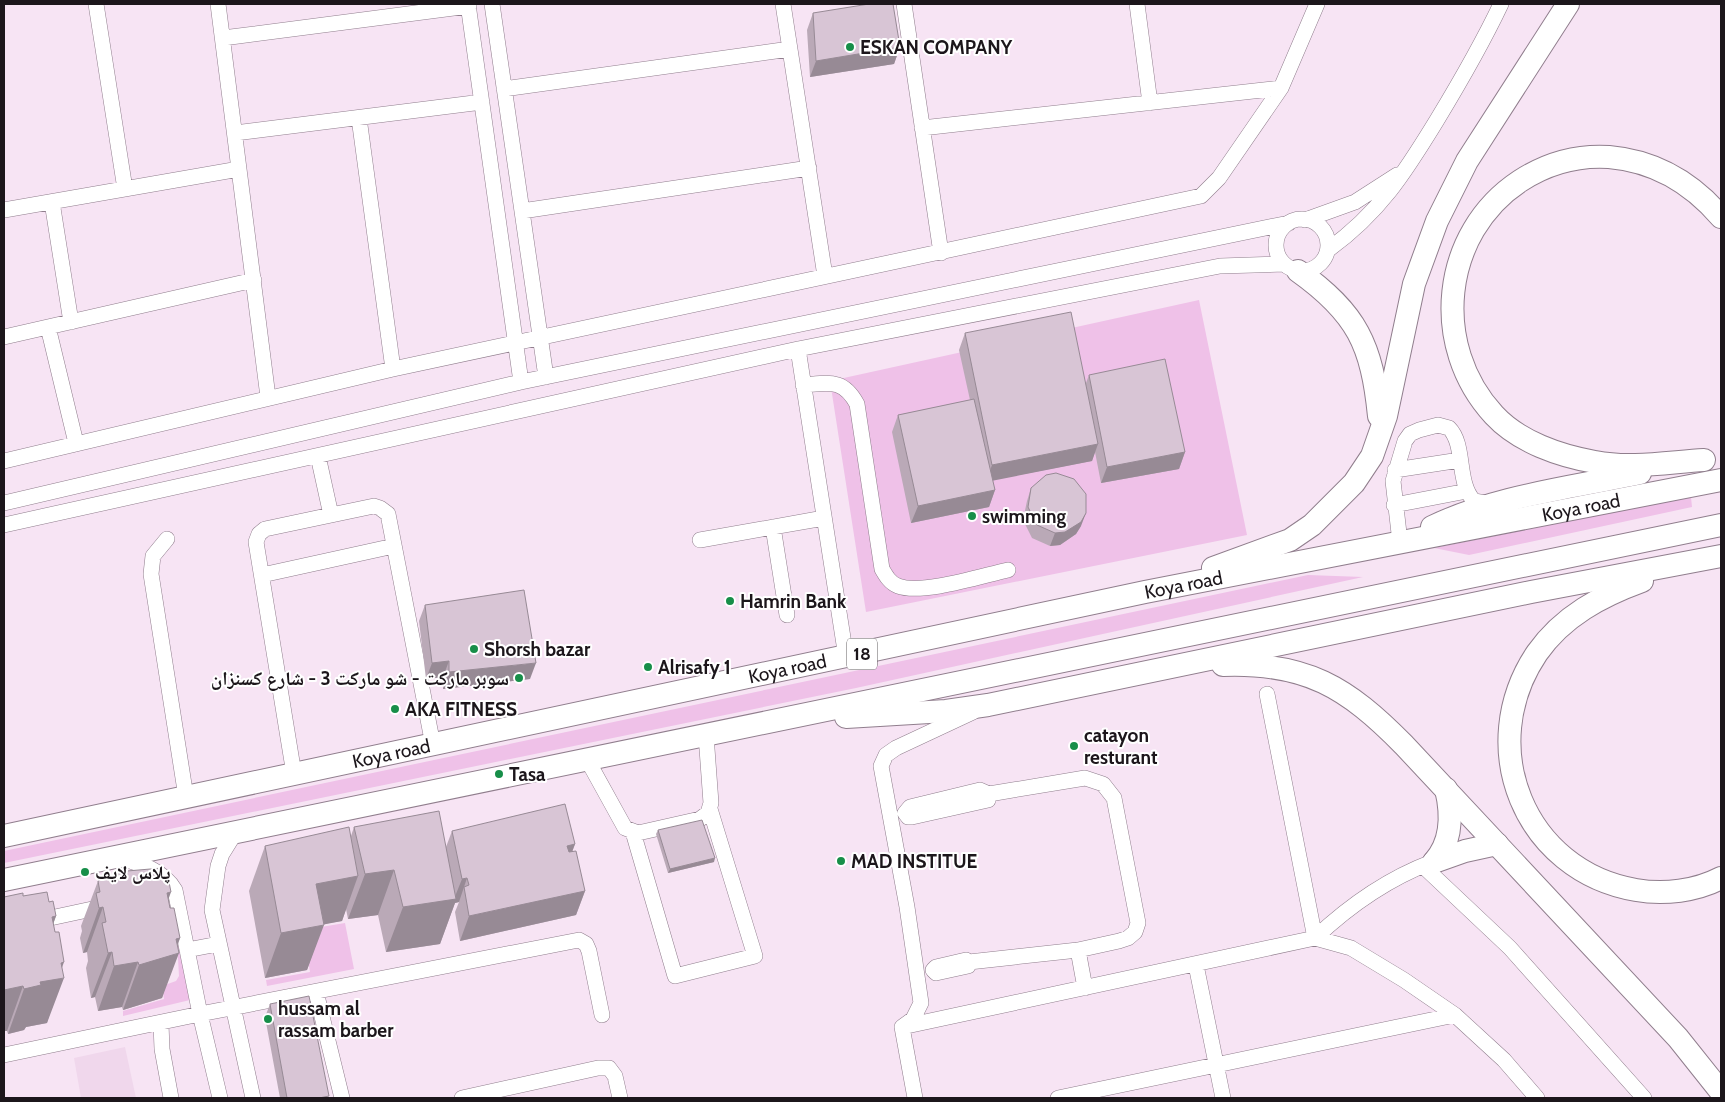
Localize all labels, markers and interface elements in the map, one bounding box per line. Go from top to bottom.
place label: ESKAN COMPANY [860,36,1013,59]
marker: ESKAN COMPANY [844,41,856,53]
street label: Koya road [1540,488,1622,526]
place label: swimming [982,505,1066,528]
marker: swimming [966,510,978,522]
street label: Koya road [1142,566,1225,603]
place label: Hamrin Bank [740,590,847,613]
marker: Hamrin Bank [724,595,736,607]
place label: Shorsh bazar [484,638,591,661]
road number: 18 [847,639,877,670]
marker: Shorsh bazar [468,643,480,655]
street label: Koya road [746,649,828,688]
place label: Alrisafy 1 [658,656,731,679]
marker: Alrisafy 1 [642,661,654,673]
place label: سوبر ماركت - شو ماركت 3 - شارع كسنزان [211,667,509,691]
marker: سوبر ماركت - شو ماركت 3 - شارع كسنزان [513,672,525,684]
place label: AKA FITNESS [405,698,517,721]
marker: AKA FITNESS [389,703,401,715]
place label: catayon resturant [1084,724,1158,769]
street label: Koya road [350,734,432,773]
marker: catayon resturant [1068,740,1080,752]
place label: Tasa [509,763,546,786]
marker: Tasa [493,768,505,780]
place label: MAD INSTITUE [851,850,978,873]
marker: MAD INSTITUE [835,855,847,867]
place label: پلاس لایف [95,861,171,884]
marker: پلاس لایف [79,866,91,878]
place label: hussam al rassam barber [278,997,394,1042]
marker: hussam al rassam barber [262,1013,274,1025]

